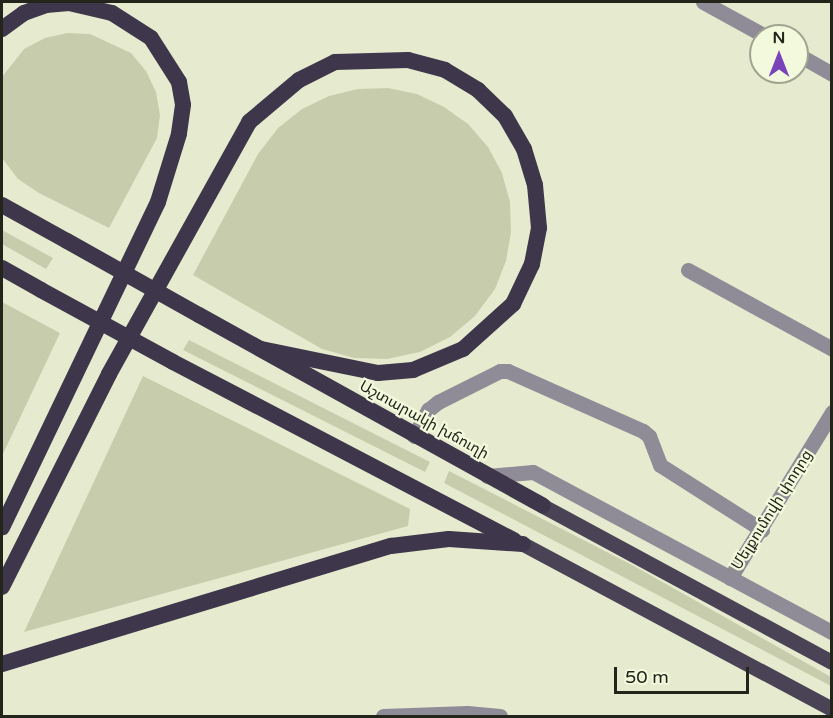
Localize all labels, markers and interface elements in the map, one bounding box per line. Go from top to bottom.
north arrow [749,24,809,84]
text: N [773,28,785,48]
street label: Աշտարակի խճուղի [356,377,492,463]
street label: Մելքումովի փողոց [728,447,816,573]
scale bar [617,655,752,693]
text: 50 m [625,666,669,688]

